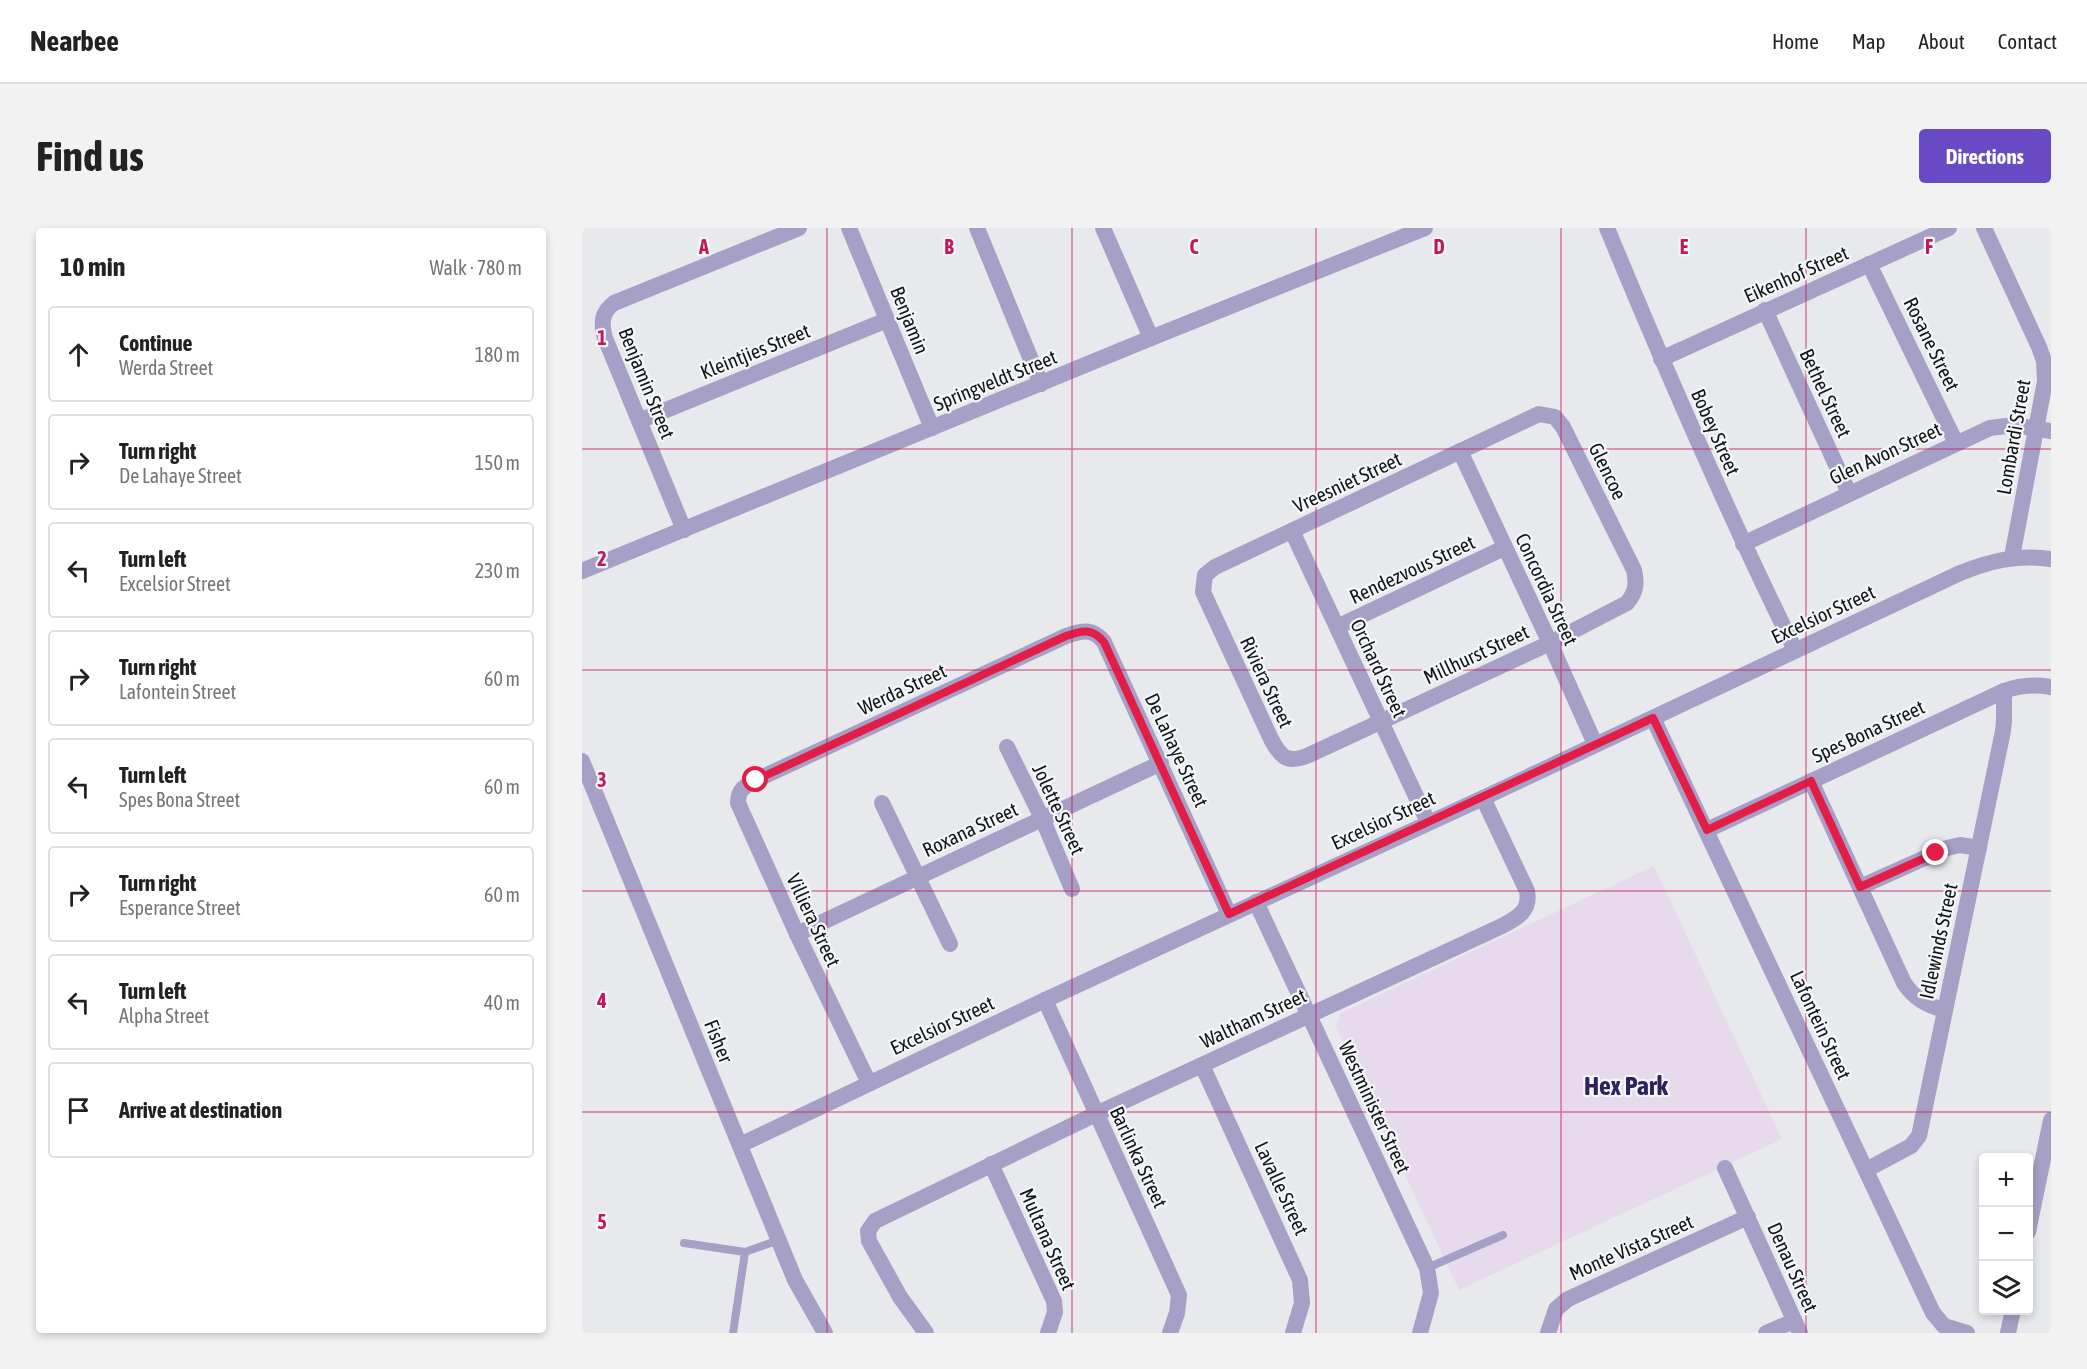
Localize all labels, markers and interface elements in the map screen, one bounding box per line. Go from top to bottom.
text: Nearbee [30,25,119,57]
text: Home [1772,29,1819,53]
text: Map [1852,29,1886,53]
text: About [1919,29,1965,53]
text: Contact [1998,29,2057,53]
button: Directions [1919,129,2051,183]
text: Find us [36,132,144,180]
text: A [698,235,709,258]
text: B [944,235,954,258]
text: C [1190,235,1199,258]
text: D [1433,235,1445,258]
text: E [1680,235,1689,258]
text: F [1925,235,1933,258]
street label: Eikenhof Street [1740,241,1852,307]
text: 10 min [60,252,125,282]
text: Walk · 780 m [430,256,522,279]
street label: Benjamin [886,283,934,357]
street label: Rosane Street [1899,293,1965,395]
street label: Kleintjies Street [697,319,813,383]
street label: Benjamin Street [614,324,680,442]
text: 1 [597,326,607,349]
text: Continue [119,330,193,356]
icon: ahead [62,338,95,371]
text: 180 m [475,343,520,366]
street label: Springveldt Street [930,345,1060,415]
street label: Bethel Street [1795,345,1857,441]
text: Werda Street [119,356,213,379]
street label: Lombardi Street [1992,377,2035,497]
street label: Bobey Street [1687,385,1745,479]
street label: Glen Avon Street [1825,417,1945,489]
text: Turn right [119,438,196,464]
street label: Glencoe [1584,439,1632,503]
icon: right [62,446,95,479]
street label: Vreesniet Street [1289,447,1405,517]
text: 150 m [475,451,520,474]
text: De Lahaye Street [119,464,242,487]
street label: Concordia Street [1511,529,1583,649]
street label: Rendezvous Street [1346,530,1478,608]
text: Turn left [119,546,186,572]
text: 2 [597,547,607,570]
icon: left [62,554,95,587]
text: 230 m [475,559,520,582]
text: Excelsior Street [119,572,231,595]
street label: Excelsior Street [1767,580,1879,648]
street label: Orchard Street [1346,615,1412,721]
street label: Millhurst Street [1420,620,1532,688]
street label: Riviera Street [1236,633,1298,731]
text: Turn right [119,654,196,680]
street label: Werda Street [854,659,950,719]
icon: right [62,662,95,695]
text: 60 m [484,667,520,690]
text: Lafontein Street [119,680,236,703]
street label: De Lahaye Street [1141,689,1213,811]
street label: Spes Bona Street [1808,695,1928,767]
street label: Jolette Street [1028,760,1090,858]
text: Turn left [119,762,186,788]
route start [742,766,768,792]
text: 3 [597,768,607,791]
icon: left [62,770,95,803]
text: 60 m [484,775,520,798]
street label: Excelsior Street [1327,786,1439,854]
text: Spes Bona Street [119,788,240,811]
street label: Roxana Street [919,797,1021,861]
route end [1922,839,1948,865]
text: Turn right [119,870,196,896]
street label: Villiera Street [782,870,846,970]
icon: right [62,878,95,911]
street label: Idlewinds Street [1914,881,1962,1001]
text: 60 m [484,883,520,906]
text: Esperance Street [119,896,241,919]
street label: Lafontein Street [1786,967,1856,1083]
text: Turn left [119,978,186,1004]
street label: Waltham Street [1196,983,1310,1053]
icon: left [62,986,95,1019]
text: 4 [596,989,607,1012]
text: 40 m [484,991,520,1014]
street label: Excelsior Street [886,991,998,1059]
text: Alpha Street [119,1004,209,1027]
street label: Fisher [700,1016,738,1067]
street label: Westminister Street [1334,1037,1416,1177]
district label: Hex Park [1584,1071,1669,1101]
icon: arrive [62,1094,95,1127]
text: Arrive at destination [119,1097,282,1123]
street label: Barlinka Street [1106,1103,1173,1211]
street label: Lavalle Street [1250,1138,1314,1239]
map controls [1979,1153,2033,1315]
button: + [1979,1153,2033,1207]
street label: Multana Street [1015,1185,1081,1294]
button: − [1979,1207,2033,1261]
street label: Monte Vista Street [1566,1209,1697,1285]
text: 5 [597,1210,607,1233]
street label: Denau Street [1763,1219,1823,1316]
button: layers [1979,1261,2033,1315]

